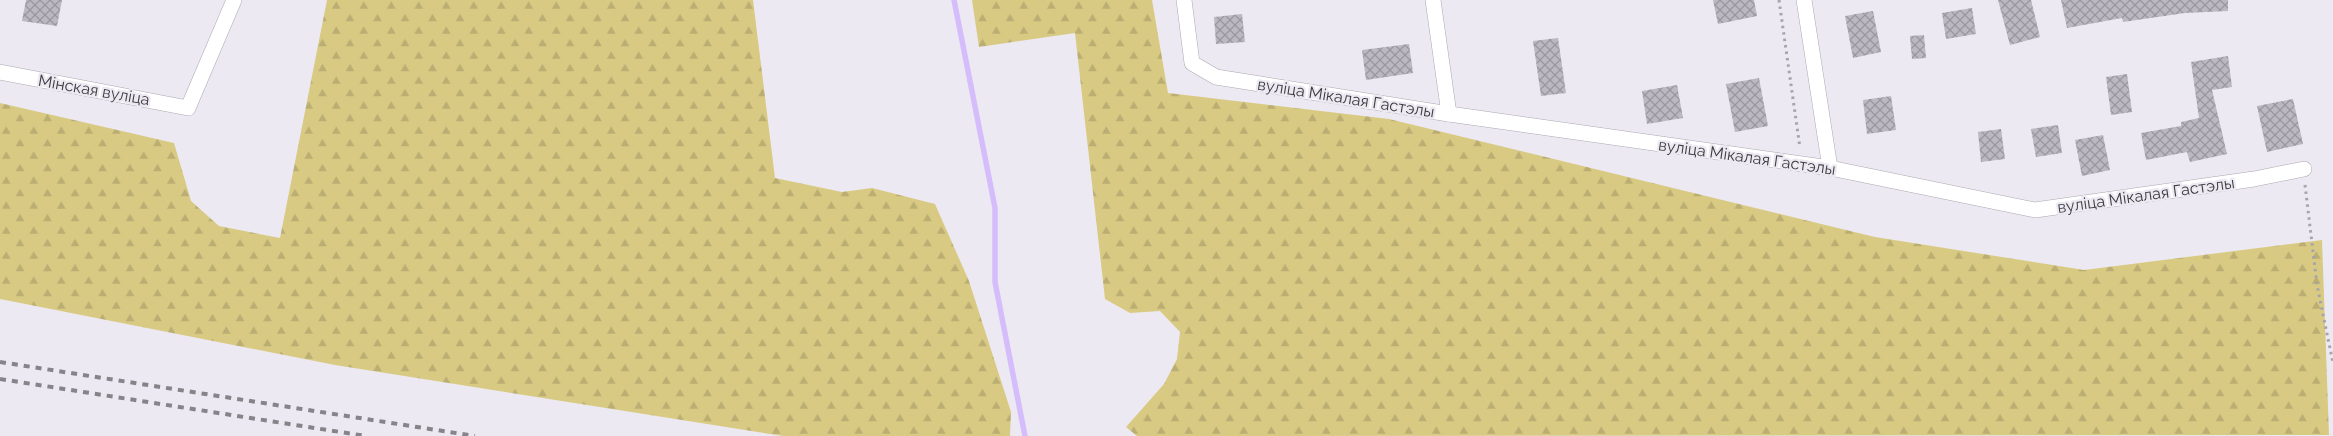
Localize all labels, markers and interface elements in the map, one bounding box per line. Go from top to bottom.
street label: Мінская вуліца [37,71,151,109]
street label: вуліца Мікалая Гастэлы [1256,75,1436,121]
street label: вуліца Мікалая Гастэлы [1657,135,1837,179]
street label: вуліца Мікалая Гастэлы [2056,173,2236,217]

